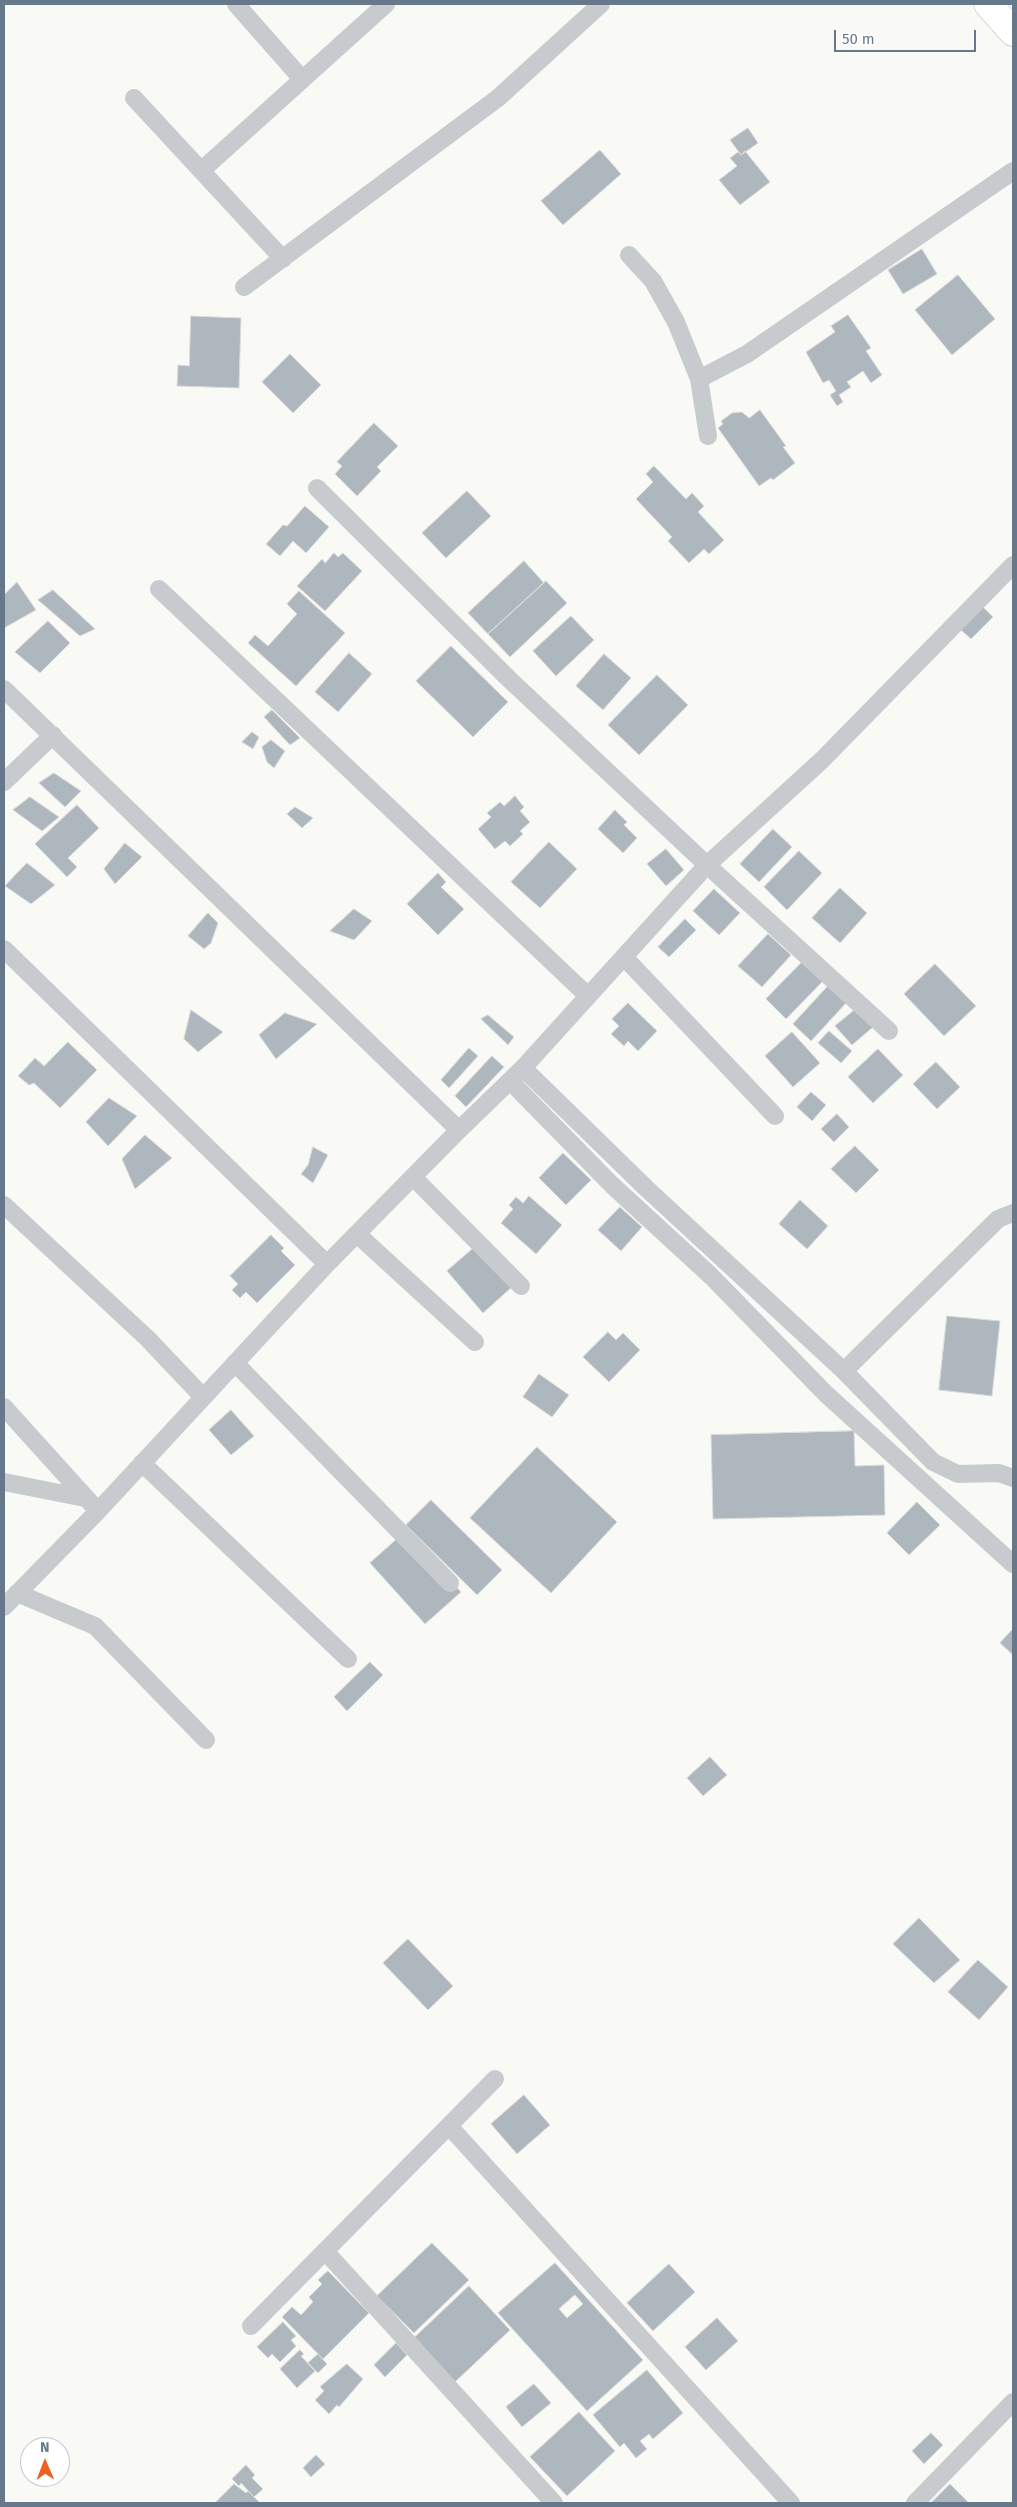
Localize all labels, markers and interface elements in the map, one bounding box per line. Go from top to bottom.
scale bar [837,20,980,52]
text: 50 m [842,30,875,48]
north arrow [20,2437,70,2487]
text: N [40,2439,50,2456]

